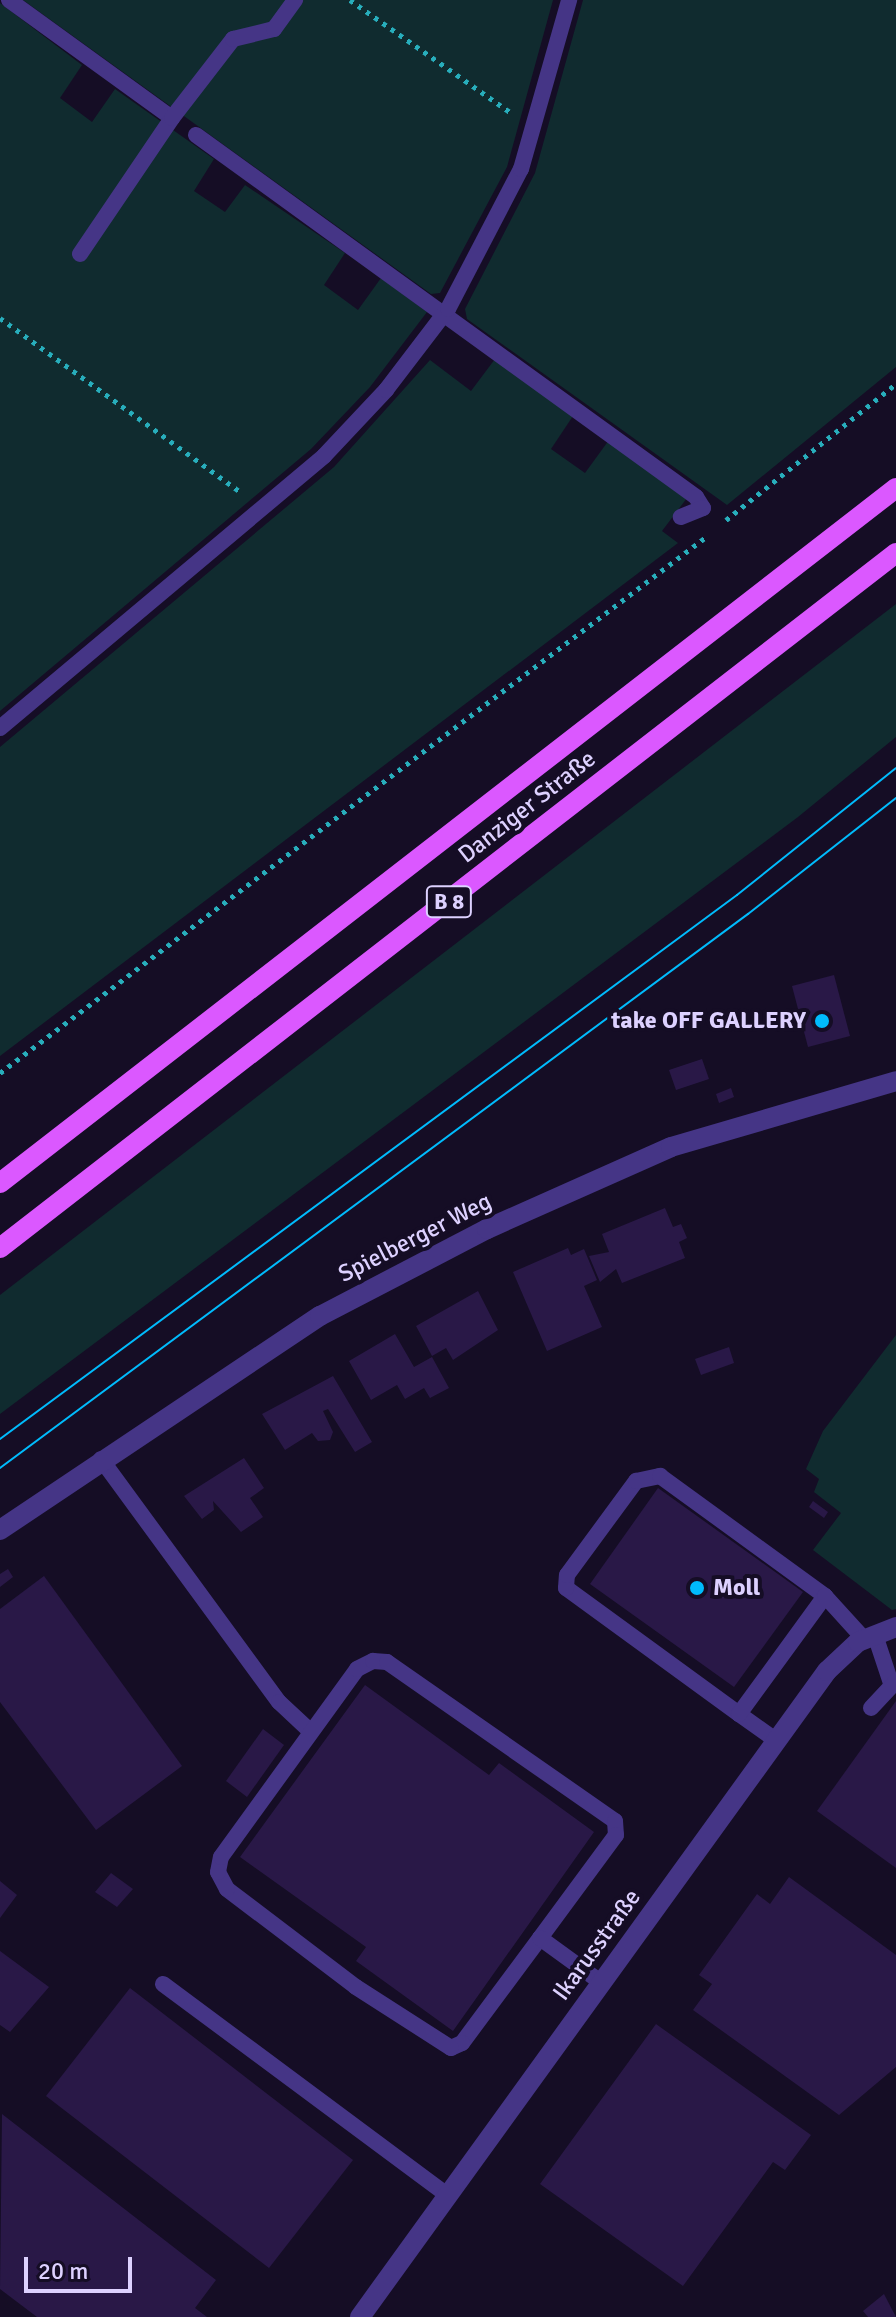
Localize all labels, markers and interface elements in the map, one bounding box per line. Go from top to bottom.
street label: Danziger Straße [453,744,601,870]
road number: B 8 [425,884,473,920]
place label: take OFF GALLERY [611,1007,806,1035]
marker: take OFF GALLERY [813,1012,831,1030]
street label: Spielberger Weg [334,1187,496,1289]
place label: Moll [713,1574,760,1602]
marker: Moll [688,1579,706,1597]
street label: Ikarusstraße [547,1884,647,2006]
scale bar [28,2241,136,2291]
text: 20 m [38,2256,88,2286]

